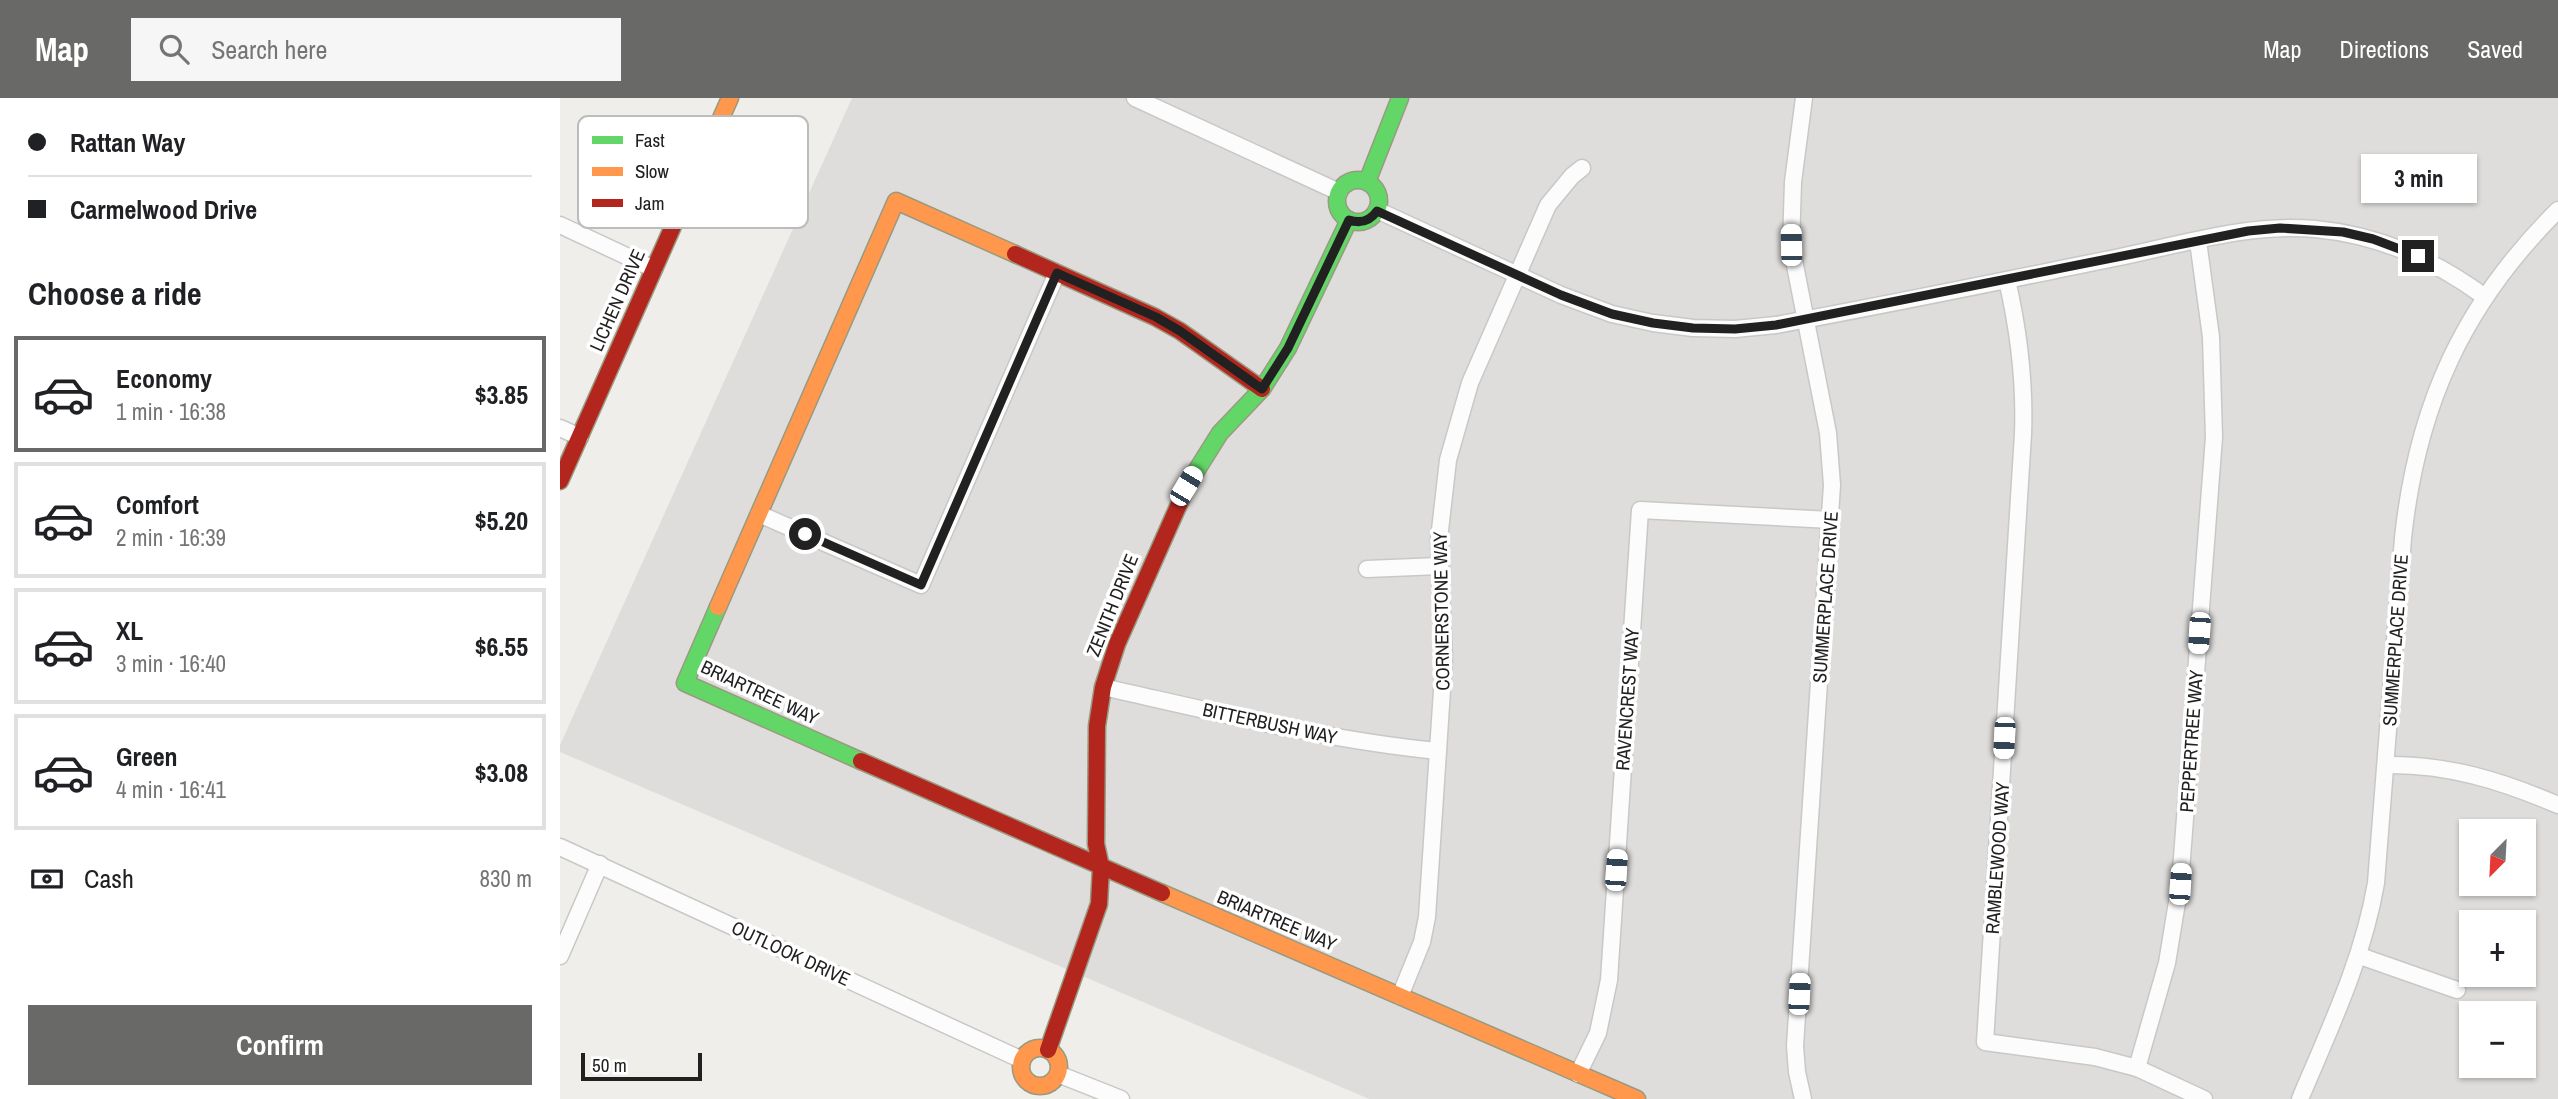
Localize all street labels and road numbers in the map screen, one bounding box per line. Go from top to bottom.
street label: LICHEN DRIVE [583,245,651,355]
street label: SUMMERPLACE DRIVE [1806,510,1844,684]
street label: CORNERSTONE WAY [1427,531,1455,691]
street label: ZENITH DRIVE [1080,550,1144,660]
street label: SUMMERPLACE DRIVE [2376,553,2414,727]
street label: RAVENCREST WAY [1609,626,1645,771]
street label: BRIARTREE WAY [697,653,824,731]
street label: PEPPERTREE WAY [2173,668,2209,813]
street label: BITTERBUSH WAY [1200,696,1340,750]
street label: RAMBLEWOOD WAY [1979,780,2015,935]
street label: BRIARTREE WAY [1213,883,1341,957]
street label: OUTLOOK DRIVE [727,914,855,992]

